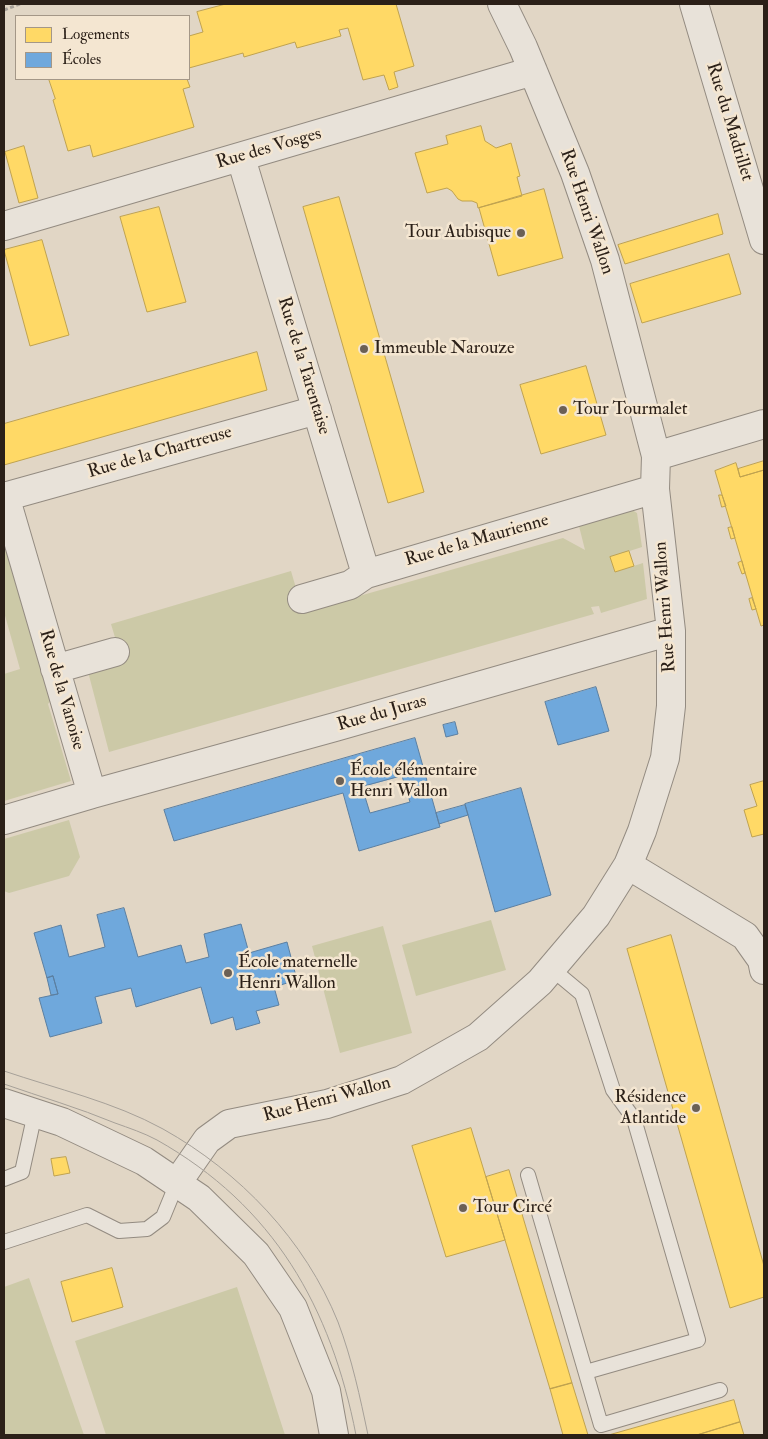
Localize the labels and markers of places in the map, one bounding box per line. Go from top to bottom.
place label: Tour Aubisque [405,222,511,244]
marker: Tour Aubisque [515,227,527,239]
place label: Immeuble Narouze [374,338,514,360]
marker: Immeuble Narouze [358,343,370,355]
place label: Tour Tourmalet [573,399,688,421]
marker: Tour Tourmalet [557,404,569,416]
place label: École élémentaire Henri Wallon [350,760,477,802]
marker: École élémentaire Henri Wallon [334,775,346,787]
place label: École maternelle Henri Wallon [238,952,358,994]
marker: École maternelle Henri Wallon [222,967,234,979]
place label: Résidence Atlantide [614,1087,686,1130]
marker: Résidence Atlantide [690,1102,702,1114]
place label: Tour Circé [473,1197,552,1219]
marker: Tour Circé [457,1202,469,1214]

